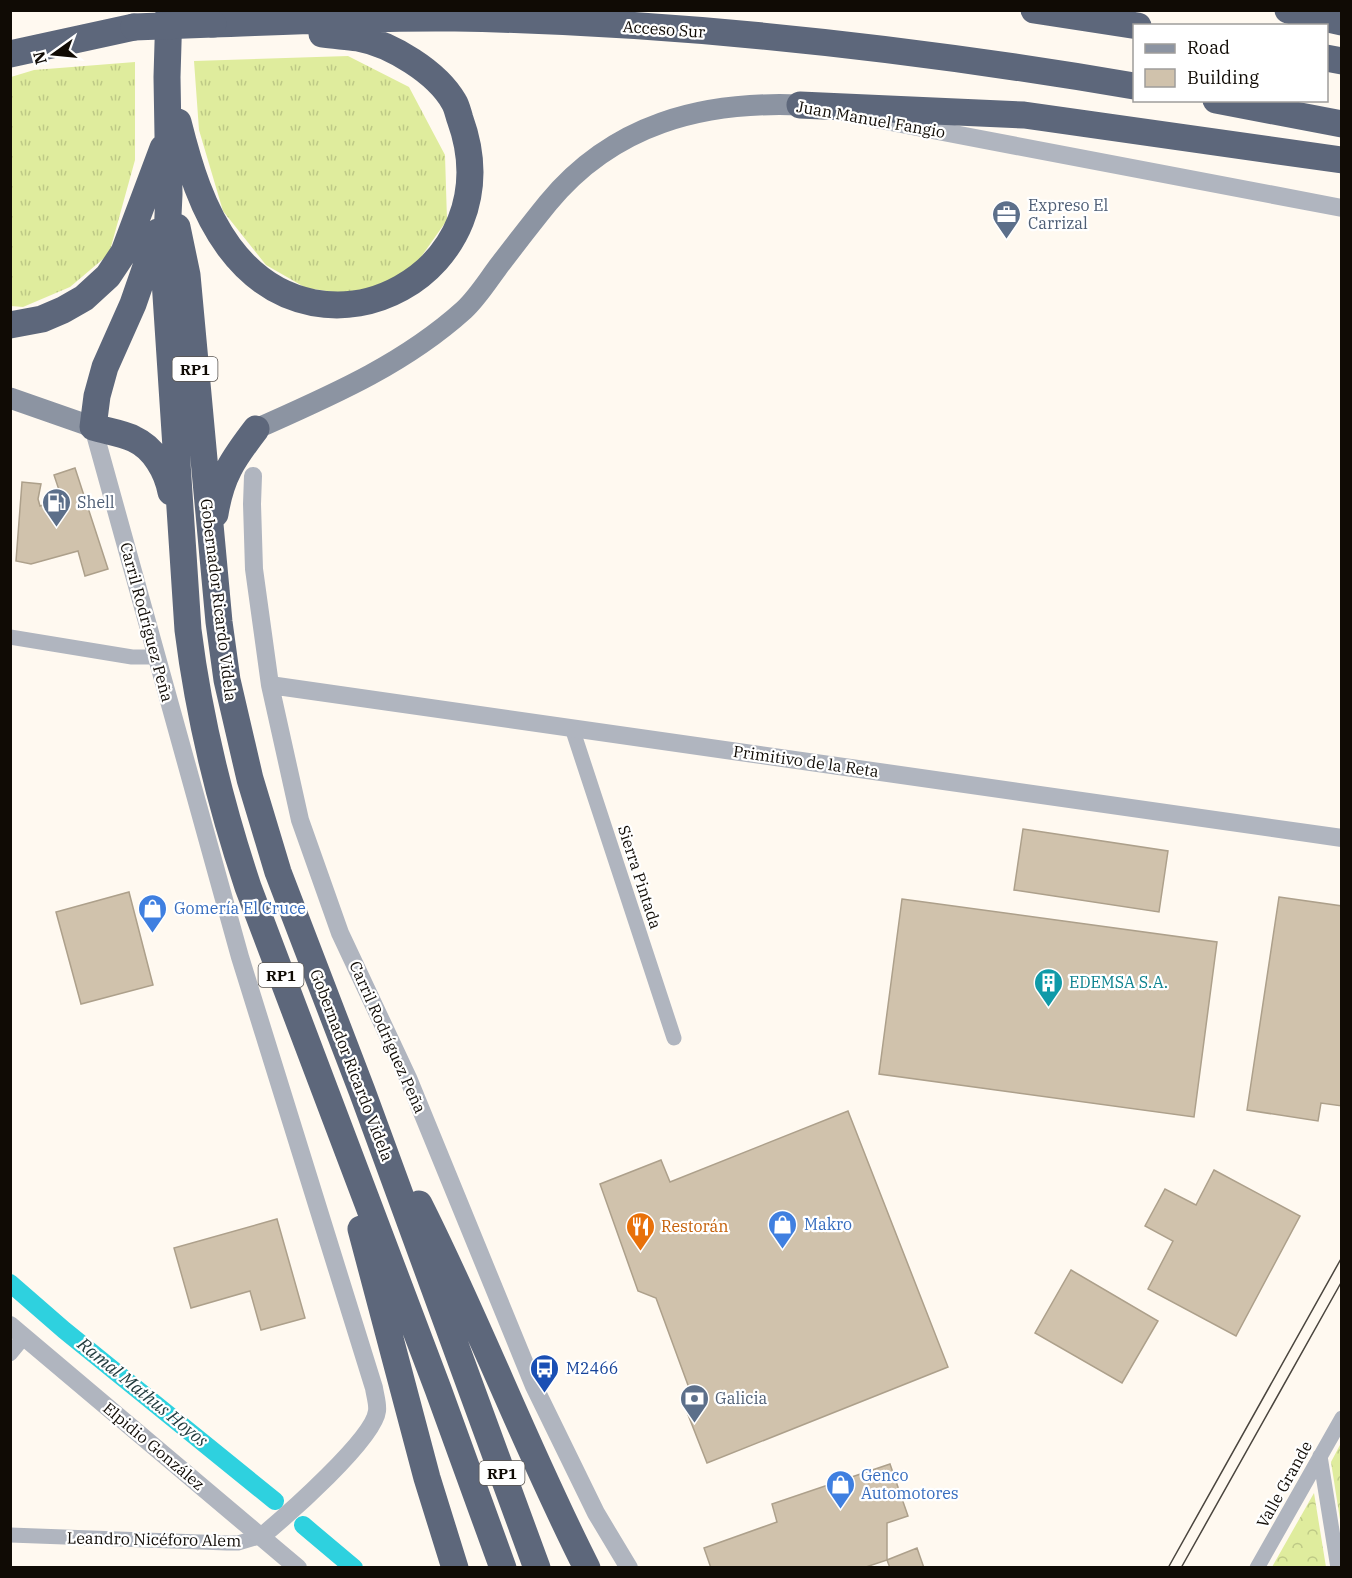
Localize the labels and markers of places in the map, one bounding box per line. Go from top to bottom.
place label: Expreso El Carrizal [1028,195,1109,233]
office icon: Expreso El Carrizal [991,198,1023,240]
fuel station icon: Shell [40,486,72,528]
place label: Shell [77,492,115,512]
shop icon: Gomería El Cruce [137,892,169,934]
place label: Gomería El Cruce [174,898,306,918]
building icon: EDEMSA S.A. [1032,966,1064,1008]
place label: EDEMSA S.A. [1069,972,1168,992]
shop icon: Makro [767,1208,799,1250]
restaurant icon: Restorán [624,1210,656,1252]
place label: Makro [804,1214,852,1234]
place label: Restorán [661,1216,729,1236]
bus stop icon: M2466 [529,1352,561,1394]
place label: M2466 [566,1358,618,1378]
bank icon: Galicia [678,1382,710,1424]
place label: Galicia [715,1388,768,1408]
place label: Genco Automotores [861,1465,959,1503]
shop icon: Genco Automotores [824,1468,856,1510]

